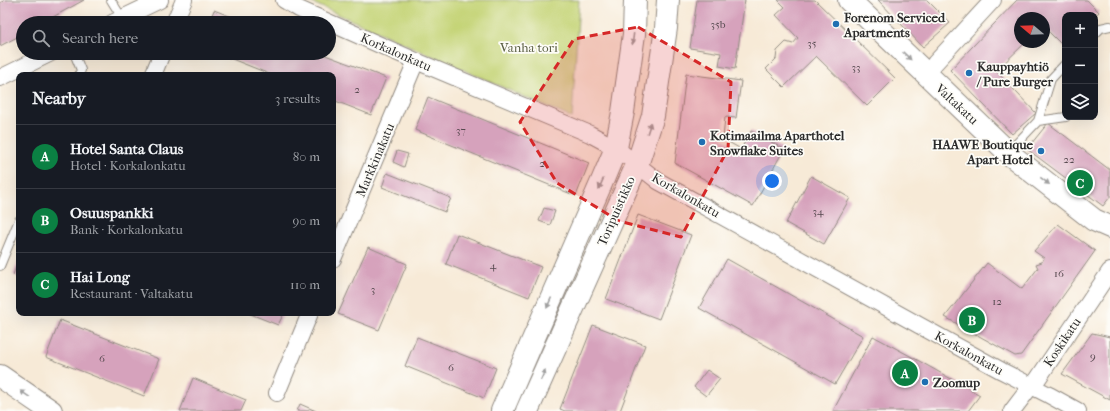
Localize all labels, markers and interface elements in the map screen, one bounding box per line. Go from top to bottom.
place label: Forenom Serviced Apartments [843,10,946,41]
north arrow [1014,12,1050,48]
map controls [1062,12,1098,120]
button: + [1062,12,1098,48]
search box [16,16,336,60]
house number: 35b [710,18,726,31]
marker: Forenom Serviced Apartments [831,19,841,29]
icon: search [30,27,52,49]
text: Search here [62,29,138,47]
street label: Korkalonkatu [358,30,434,75]
one-way arrow [630,33,636,45]
house number: 35 [807,37,817,50]
park label: Vanha tori [499,40,558,55]
button: − [1062,48,1098,84]
one-way arrow [902,52,912,61]
place label: Kauppayhtiö / Pure Burger [976,59,1053,90]
house number: 33 [851,61,861,74]
marker: Kauppayhtiö / Pure Burger [964,68,974,78]
street label: Valtakatu [932,80,982,128]
house number: 2 [354,83,360,96]
button: layers [1062,84,1098,120]
text: Nearby [32,88,86,108]
text: 3 results [275,91,320,106]
street label: Markkinakatu [353,120,398,199]
one-way arrow [646,122,652,134]
house number: 37 [456,124,466,137]
place label: Kotimaailma Aparthotel Snowflake Suites [710,128,845,158]
marker: Kotimaailma Aparthotel Snowflake Suites [697,137,707,147]
place label: HAAWE Boutique Apart Hotel [932,137,1034,168]
text: Hotel Santa Claus [70,140,183,158]
marker: HAAWE Boutique Apart Hotel [1036,146,1046,156]
text: A [41,149,49,164]
text: 80 m [293,149,320,164]
house number: 22 [1063,153,1075,166]
house number: 2 [539,157,545,170]
text: Hotel · Korkalonkatu [70,158,186,173]
pin: C [1067,168,1093,198]
street label: Korkalonkatu [649,169,723,221]
your location [762,171,782,191]
street label: Toripuistikko [594,173,638,248]
one-way arrow [1039,177,1050,186]
one-way arrow [598,179,604,190]
text: Osuuspankki [70,204,154,222]
house number: 34 [812,205,824,218]
text: B [41,213,49,228]
text: 90 m [292,213,320,228]
text: Bank · Korkalonkatu [70,222,183,237]
house number: 4 [490,259,497,272]
house number: 16 [1054,267,1064,280]
text: Hai Long [70,268,130,286]
text: C [41,277,49,292]
text: 110 m [290,277,320,292]
house number: 3 [371,283,375,296]
text: Restaurant · Valtakatu [70,286,193,301]
house number: 12 [992,295,1002,308]
one-way arrow [545,298,551,310]
pin: B [959,305,985,335]
street label: Koskikatu [1040,314,1084,369]
street label: Korkalonkatu [932,328,1006,378]
house number: 9 [1090,350,1096,363]
house number: 6 [99,352,105,365]
pin: A [892,358,918,388]
house number: 6 [448,361,454,374]
one-way arrow [540,370,546,381]
place label: Zoomup [933,375,980,391]
marker: Zoomup [920,377,930,387]
one-way arrow [20,390,30,398]

